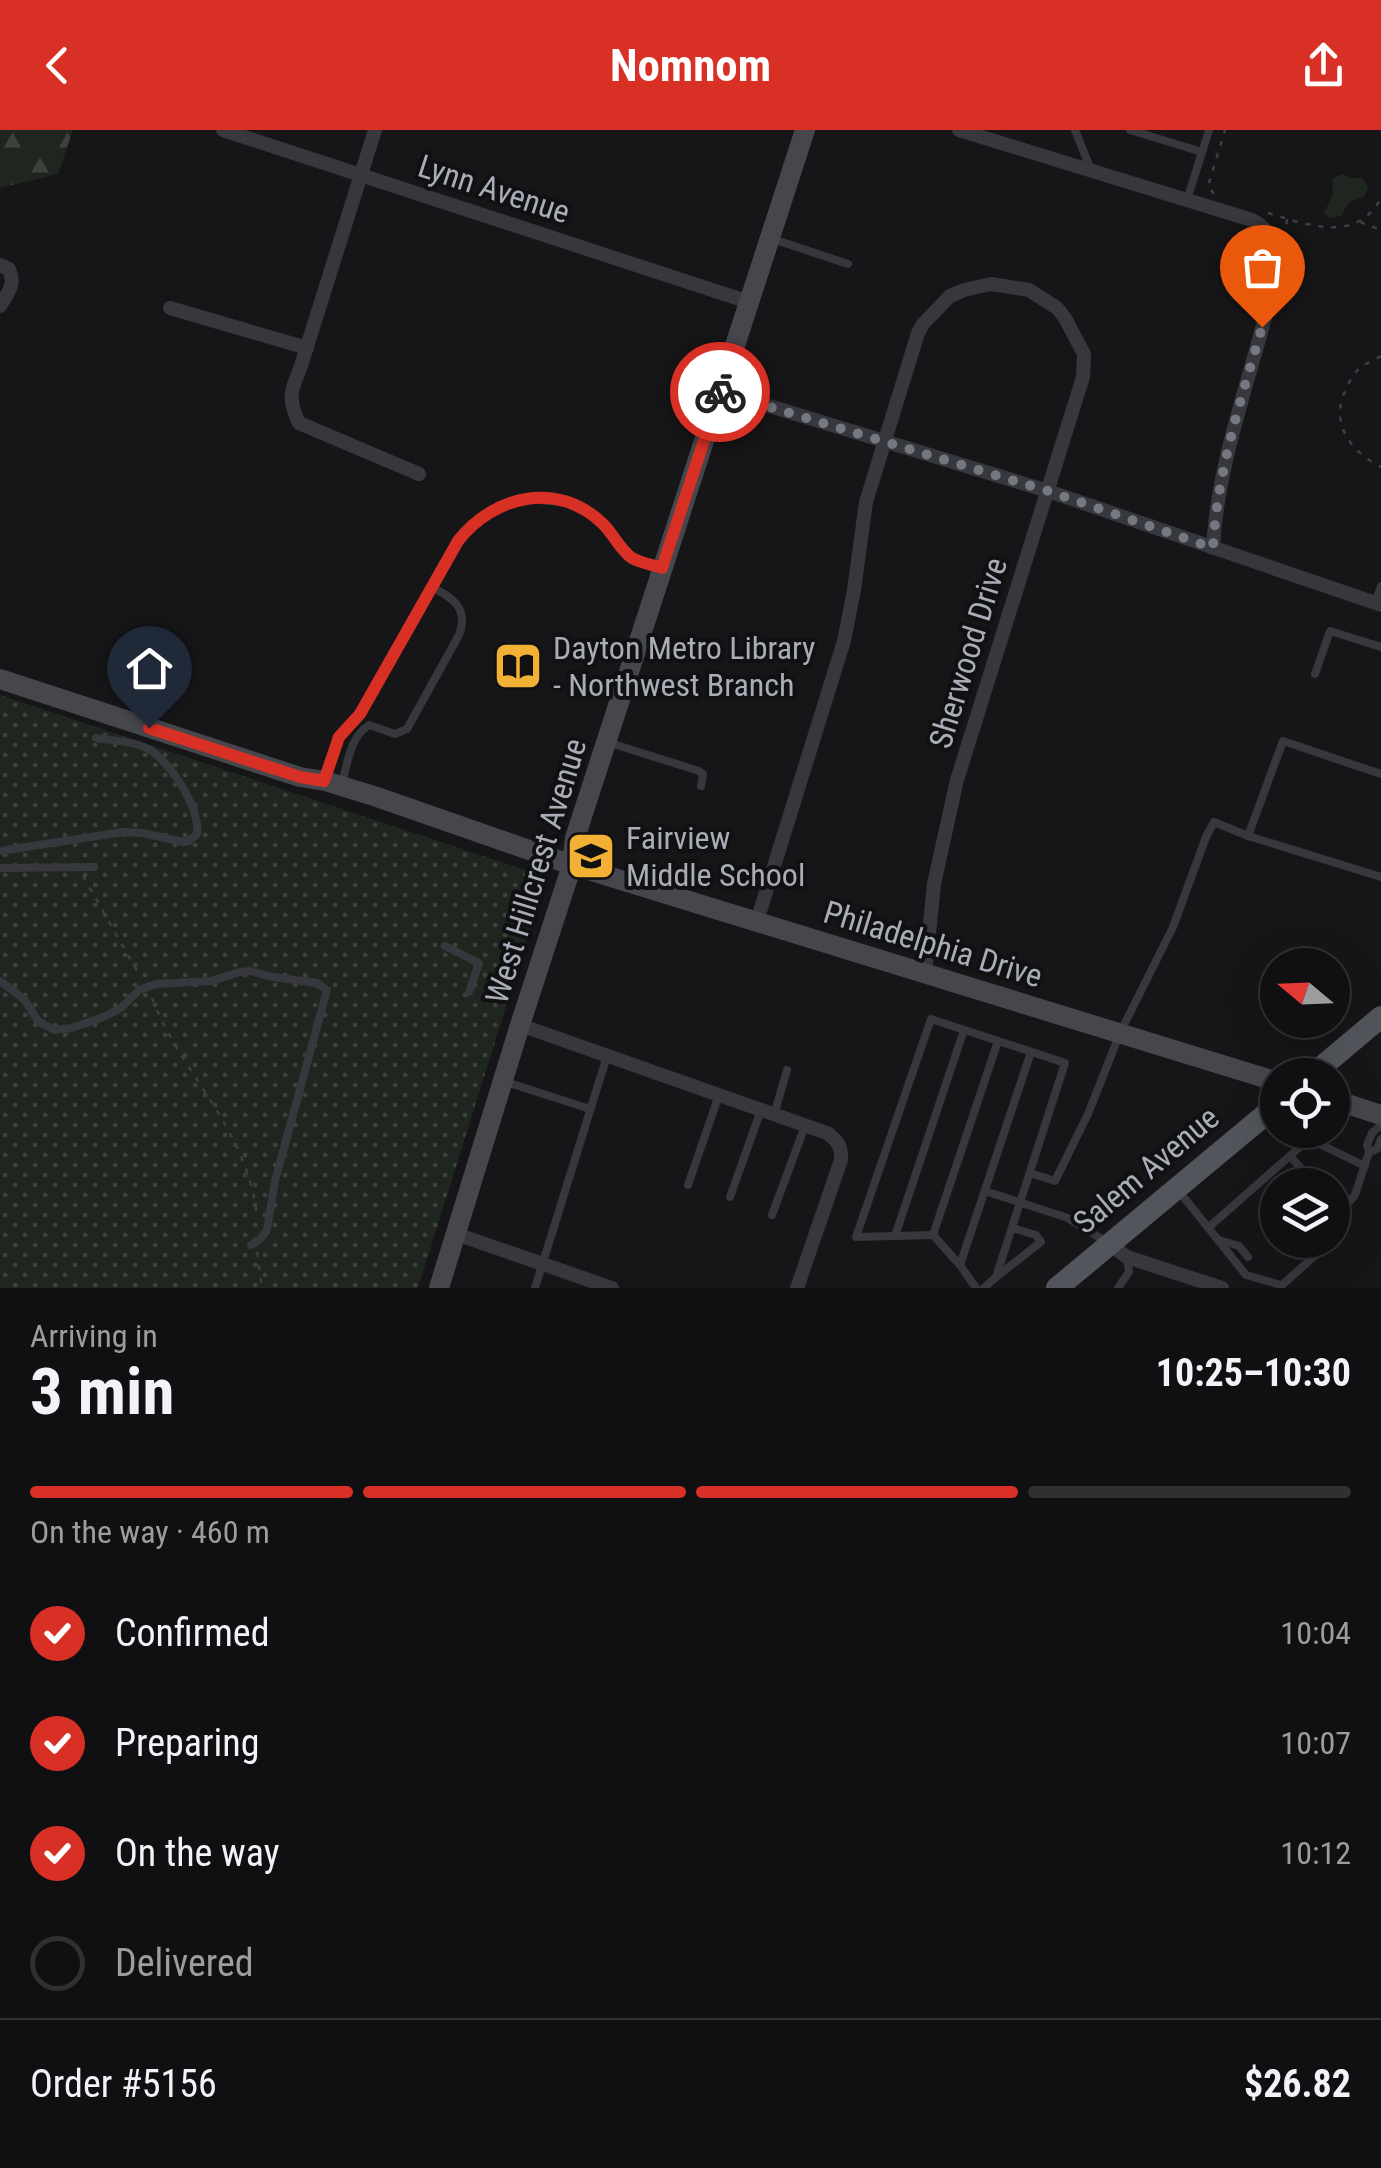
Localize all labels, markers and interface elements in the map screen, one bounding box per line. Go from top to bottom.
icon: back [30,38,85,93]
icon: share [1296,38,1351,93]
text: Nomnom [610,39,771,92]
street label: Lynn Avenue [414,147,574,231]
pin [1220,225,1305,328]
icon: bag [1235,240,1290,295]
courier [670,342,770,442]
icon: bike [693,365,748,420]
street label: Sherwood Drive [921,553,1015,753]
pin [107,626,192,729]
place label: Dayton Metro Library - Northwest Branch [553,629,815,704]
library icon: Dayton Metro Library - Northwest Branch [492,640,544,692]
icon: home [122,641,177,696]
street label: West Hillcrest Avenue [478,734,594,1008]
place label: Fairview Middle School [626,819,805,894]
school or university icon: Fairview Middle School [565,830,617,882]
street label: Philadelphia Drive [819,893,1047,995]
north arrow [1260,948,1350,1038]
map controls [1260,948,1350,1258]
button: locate [1260,1058,1350,1148]
street label: Salem Avenue [1066,1098,1226,1242]
button: layers [1260,1168,1350,1258]
text: Arriving in [30,1317,158,1355]
text: 10:25–10:30 [1156,1351,1351,1395]
text: 3 min [30,1354,174,1430]
text: On the way · 460 m [30,1513,270,1551]
icon: check [30,1606,85,1661]
text: Confirmed [115,1611,270,1655]
text: 10:04 [1280,1614,1351,1652]
icon: check [30,1716,85,1771]
text: Preparing [115,1721,260,1765]
text: 10:07 [1280,1724,1351,1762]
icon: check [30,1826,85,1881]
text: On the way [115,1831,280,1875]
text: 10:12 [1280,1834,1351,1872]
text: Delivered [115,1941,254,1985]
text: Order #5156 [30,2062,217,2106]
text: $26.82 [1244,2062,1351,2106]

